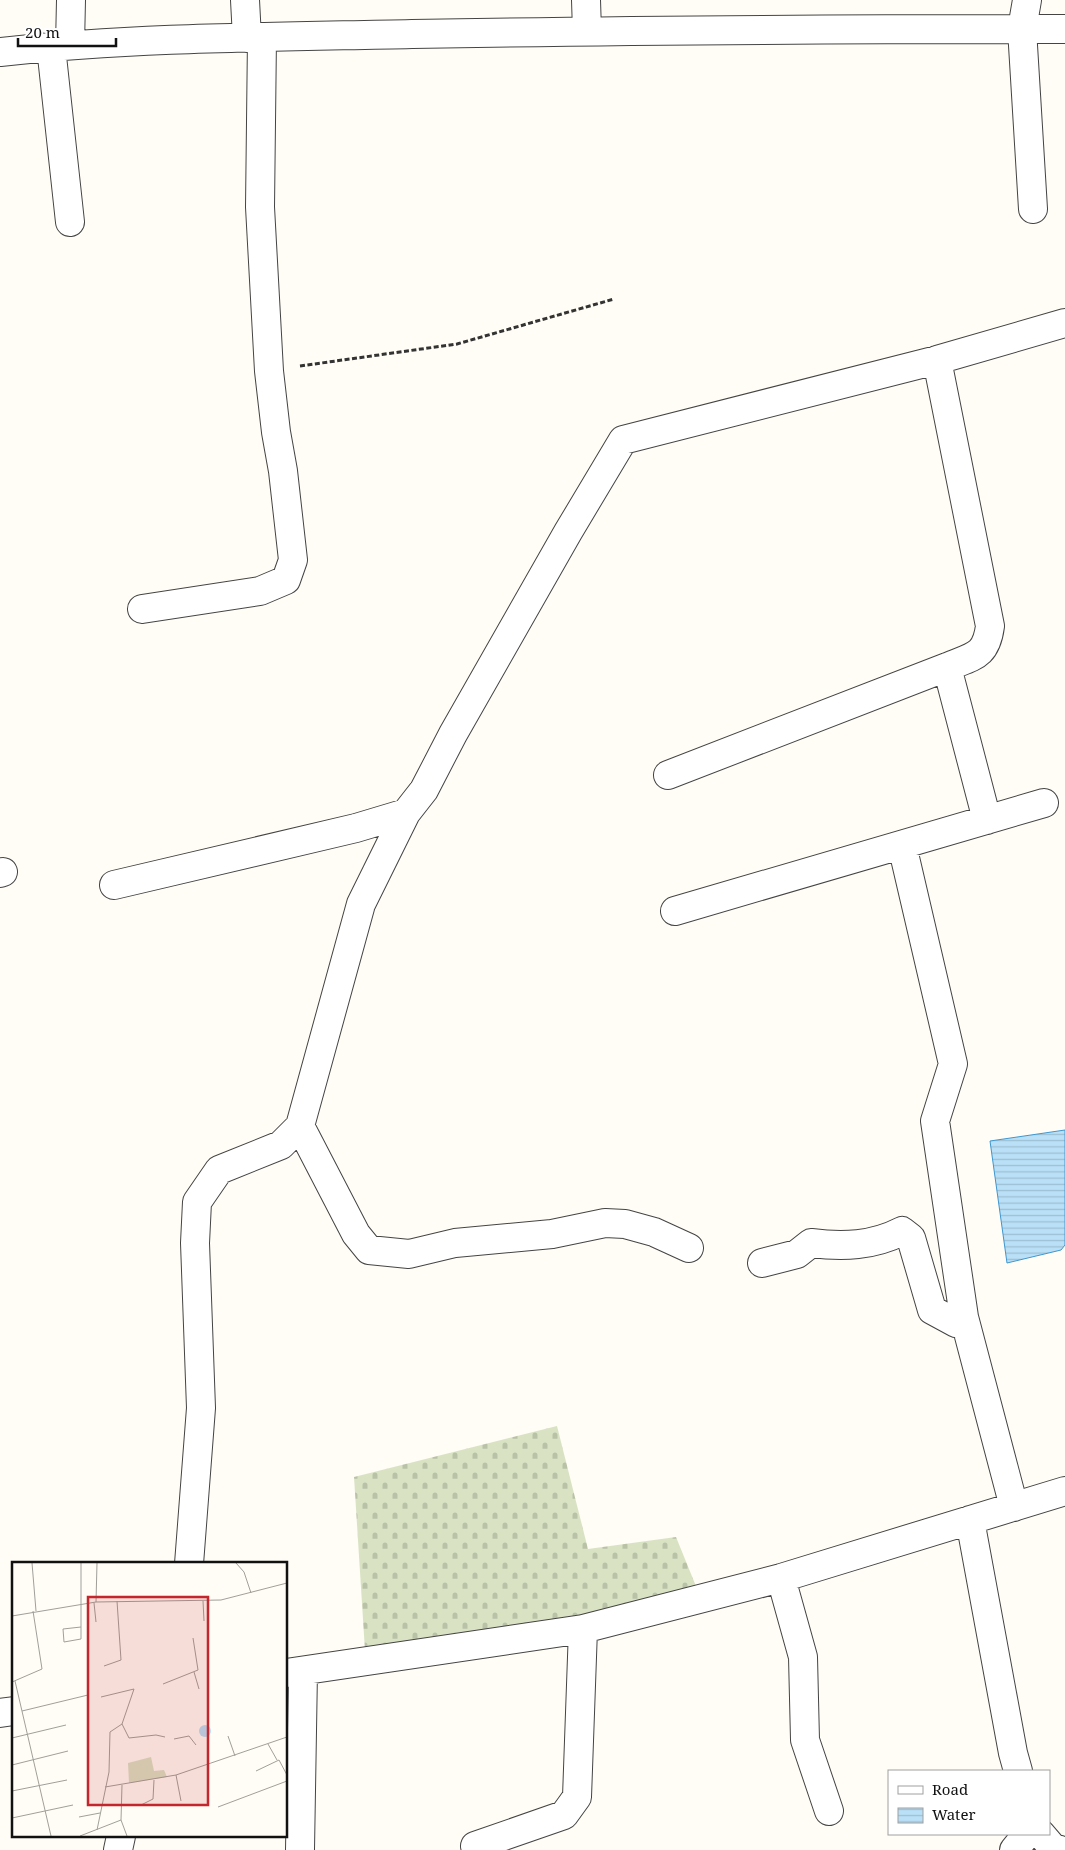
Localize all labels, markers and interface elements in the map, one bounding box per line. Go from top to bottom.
scale bar [18,15,115,47]
text: 20 m [25,22,60,42]
inset map [12,1562,288,1838]
legend [888,1770,1050,1835]
text: Road [932,1779,968,1799]
text: Water [932,1804,975,1824]

